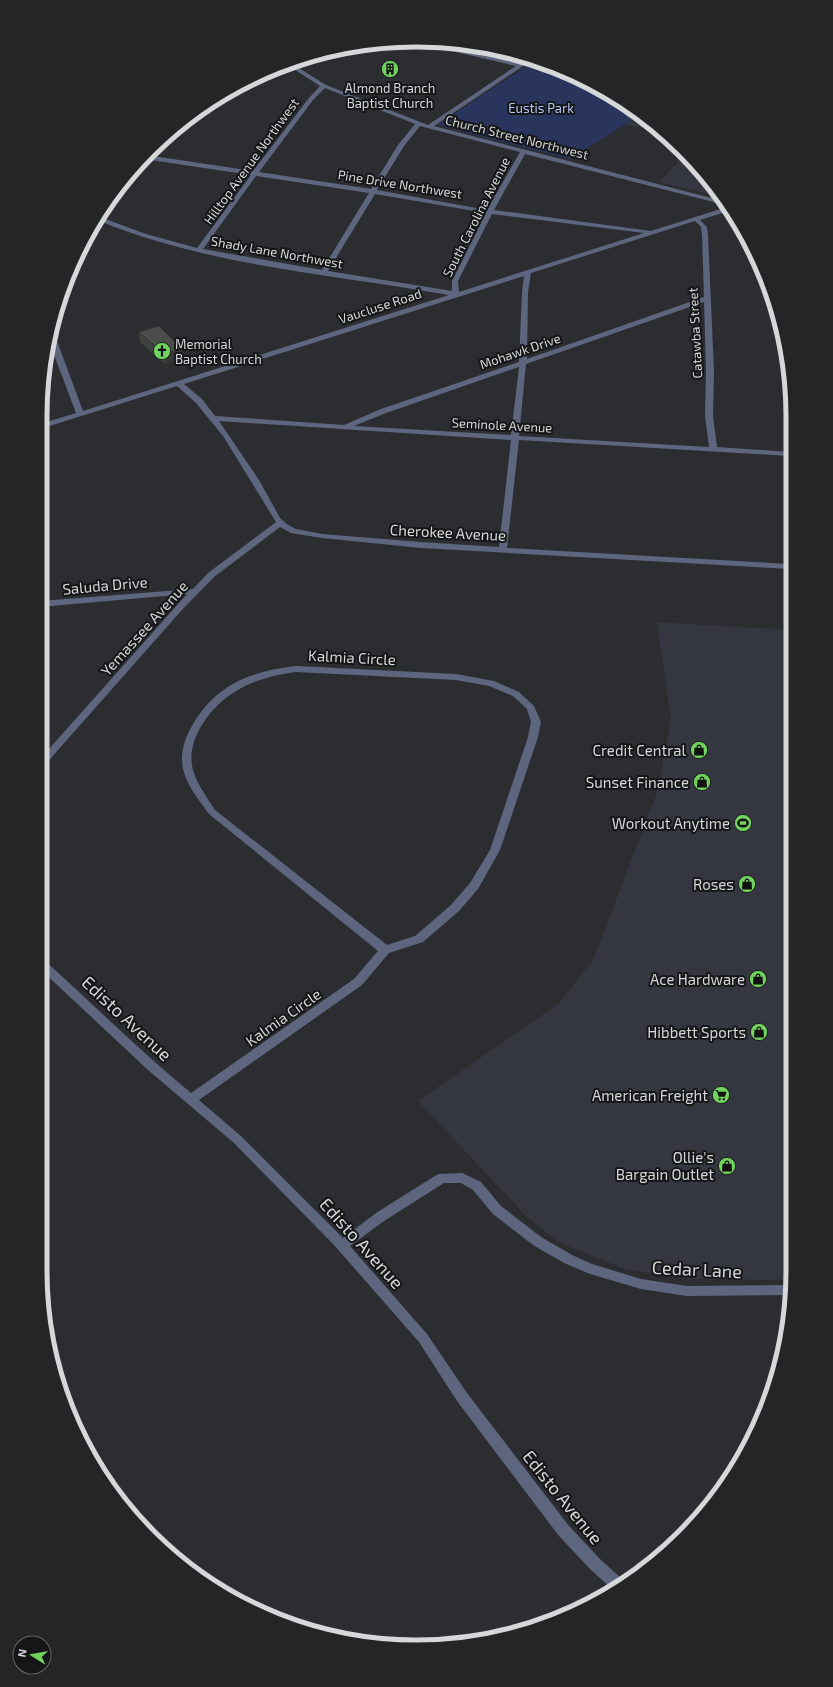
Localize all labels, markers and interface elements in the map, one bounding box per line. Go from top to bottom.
building icon: Almond Branch Baptist Church [380,59,400,79]
place label: Almond Branch Baptist Church [345,80,435,111]
street label: Hilltop Avenue Northwest [200,95,302,227]
park label: Eustis Park [508,100,574,116]
street label: Church Street Northwest [444,111,590,163]
street label: South Carolina Avenue [439,154,513,280]
street label: Pine Drive Northwest [337,166,463,202]
street label: Shady Lane Northwest [210,233,344,271]
street label: Vaucluse Road [337,285,423,327]
street label: Catawba Street [685,287,705,379]
street label: Mohawk Drive [477,330,563,372]
place label: Memorial Baptist Church [175,336,262,367]
church icon: Memorial Baptist Church [152,341,172,361]
street label: Seminole Avenue [451,414,553,436]
street label: Cherokee Avenue [389,520,507,544]
street label: Saluda Drive [62,572,148,598]
street label: Yemassee Avenue [97,577,191,679]
street label: Kalmia Circle [308,646,396,668]
shop icon: Credit Central [689,740,709,760]
place label: Credit Central [592,741,687,759]
shop icon: Sunset Finance [692,772,712,792]
place label: Sunset Finance [586,773,689,791]
sports icon: Workout Anytime [733,813,753,833]
place label: Workout Anytime [612,814,730,832]
shop icon: Roses [737,874,757,894]
place label: Roses [693,875,734,893]
shop icon: Ace Hardware [748,969,768,989]
place label: Ace Hardware [650,970,745,988]
street label: Edisto Avenue [77,971,177,1065]
street label: Kalmia Circle [242,984,324,1050]
shop icon: Hibbett Sports [749,1022,769,1042]
place label: Hibbett Sports [647,1023,746,1041]
supermarket icon: American Freight [711,1085,731,1105]
place label: American Freight [592,1086,708,1104]
place label: Ollie's Bargain Outlet [616,1148,714,1183]
shop icon: Ollie's Bargain Outlet [717,1156,737,1176]
street label: Edisto Avenue [315,1193,409,1293]
street label: Cedar Lane [651,1256,743,1282]
street label: Edisto Avenue [518,1445,608,1549]
north arrow [12,1635,52,1675]
text: N [15,1648,29,1658]

